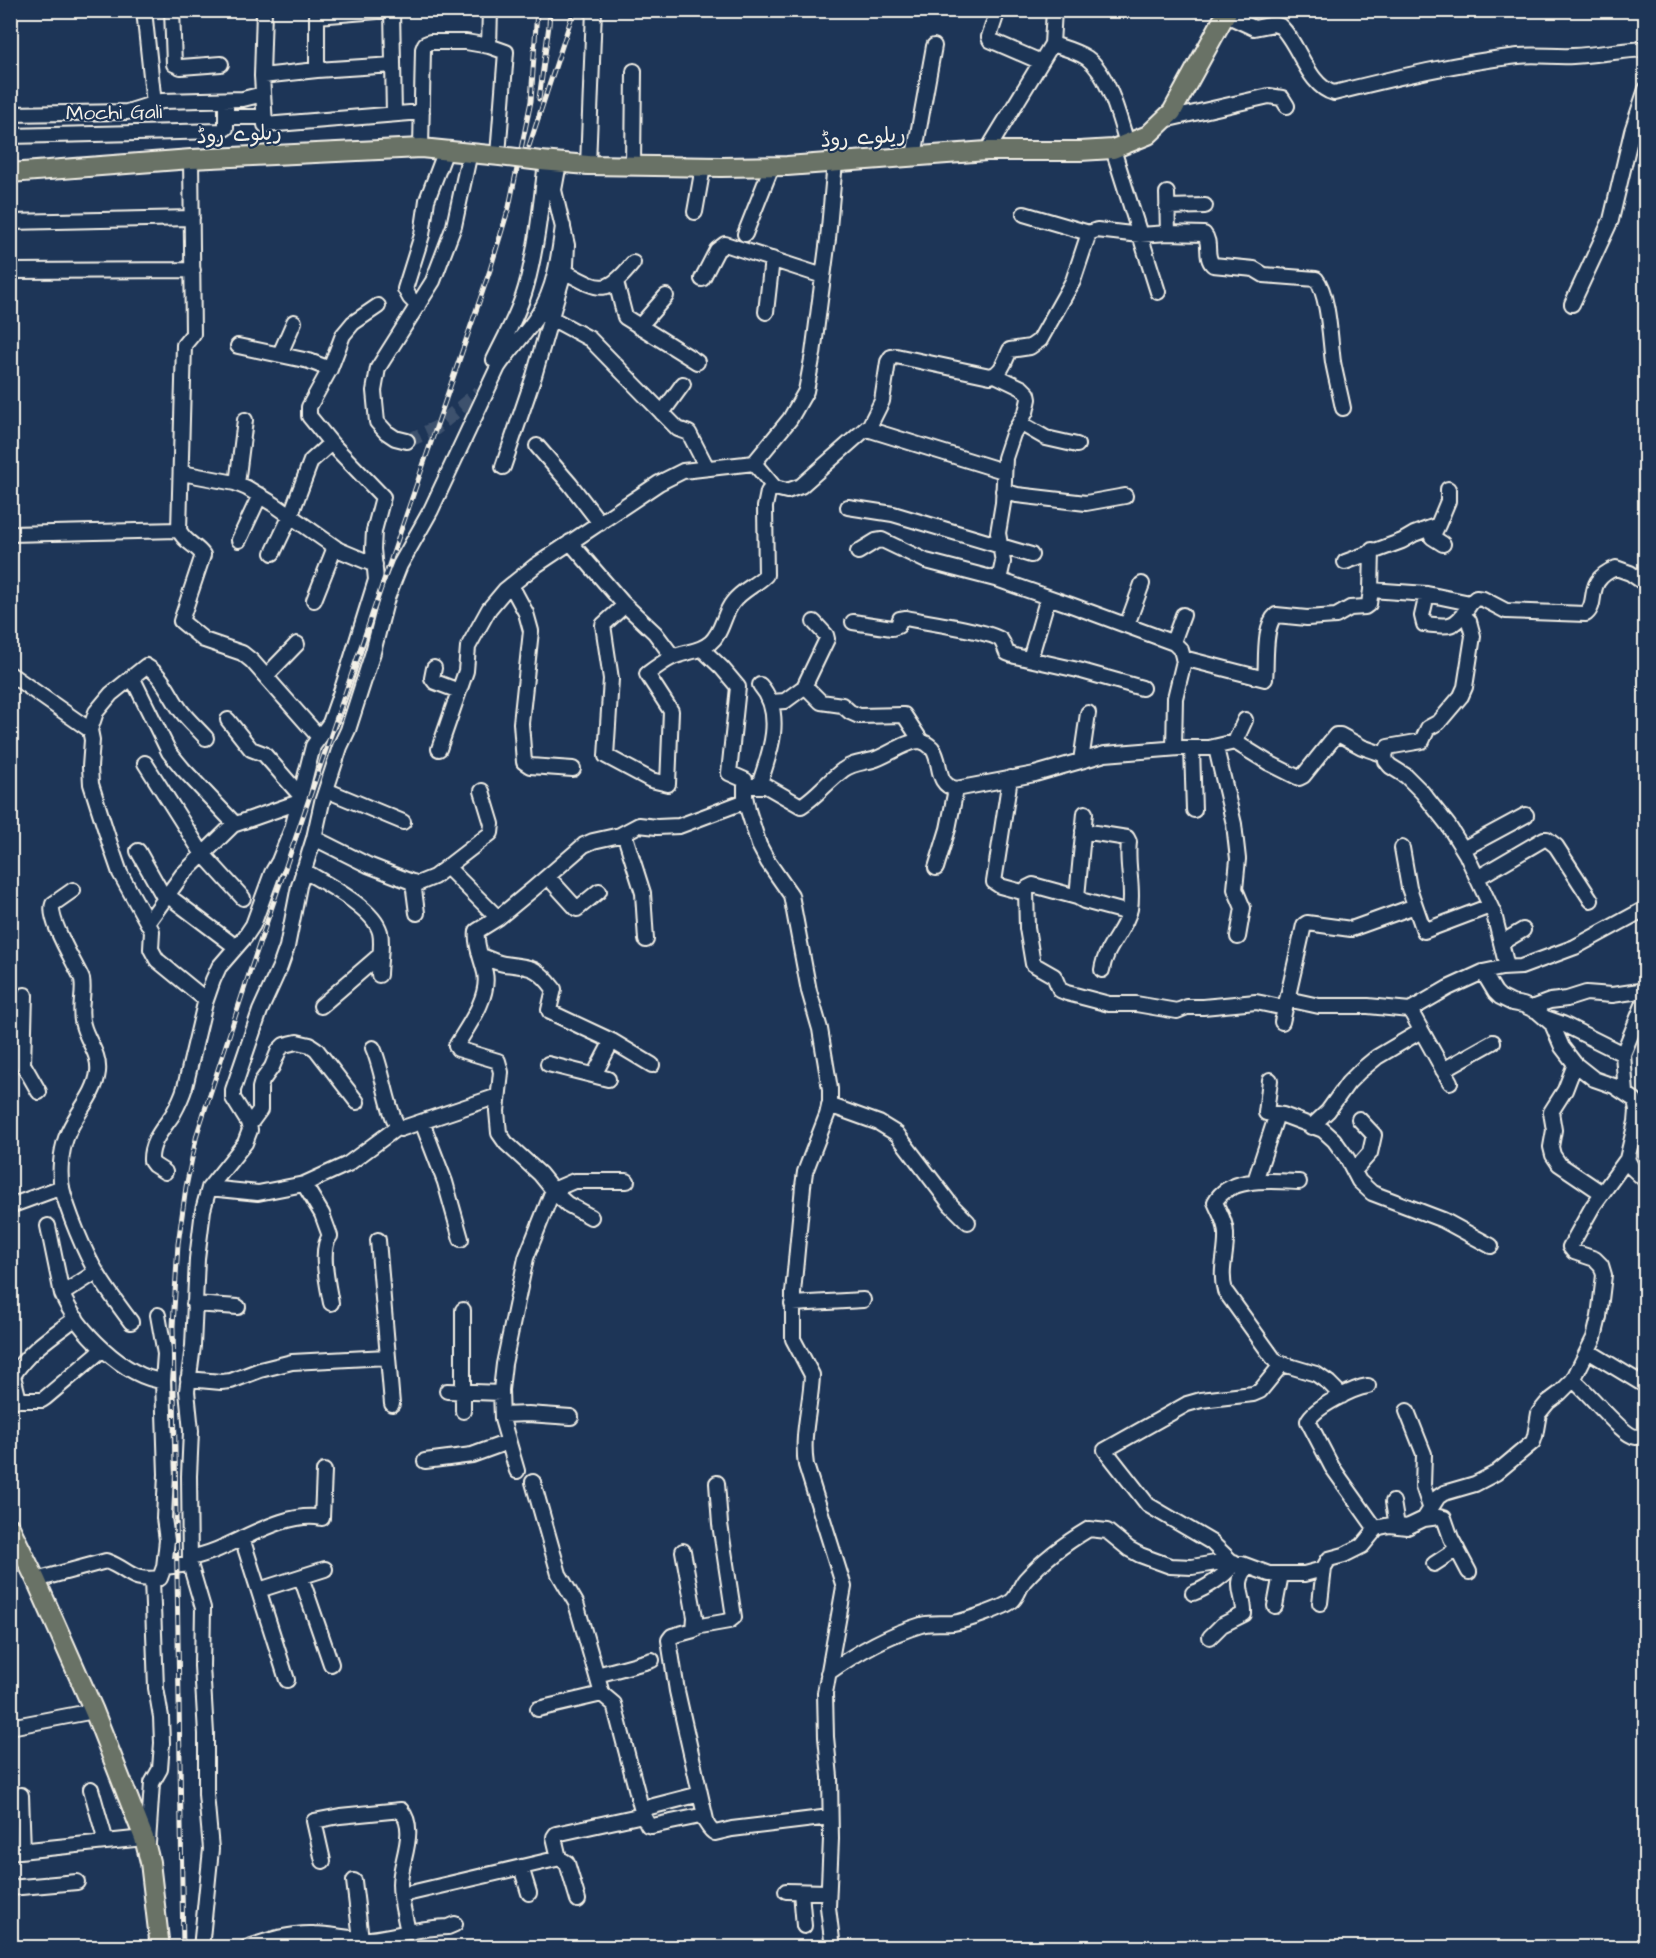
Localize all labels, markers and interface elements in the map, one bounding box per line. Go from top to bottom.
street label: Mochi Gali [66,97,162,128]
street label: ریلوے روڈ [196,118,282,151]
street label: ریلوے روڈ [819,120,907,155]

